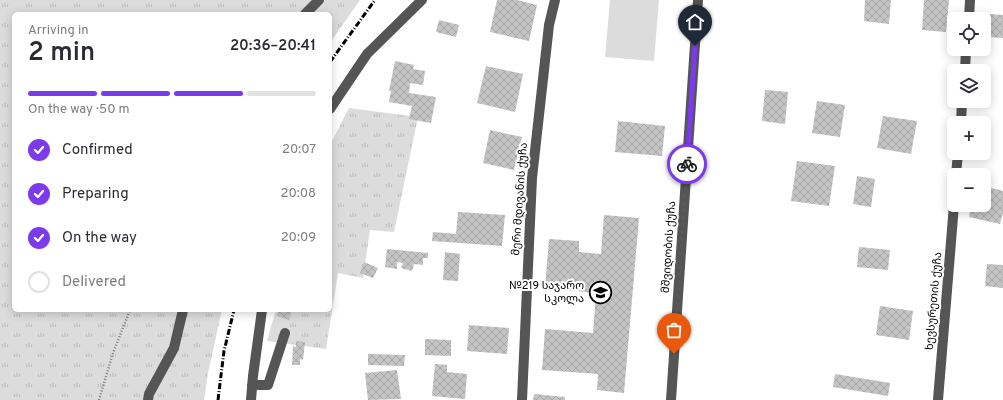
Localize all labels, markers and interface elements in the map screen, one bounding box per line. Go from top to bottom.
pin [678,5,712,46]
icon: home [684,11,706,33]
map controls [947,12,991,212]
button: locate [947,12,991,56]
text: Arriving in [28,23,89,39]
text: 2 min [28,37,95,70]
text: 20:36–20:41 [230,37,316,56]
button: layers [947,64,991,108]
text: On the way · 50 m [28,102,130,118]
button: + [947,116,991,160]
icon: check [28,139,50,161]
text: Confirmed [62,141,133,160]
text: 20:07 [282,142,316,158]
street label: მერი მდივანის ქუჩა [509,142,531,256]
courier [667,144,707,184]
icon: bike [676,153,698,175]
button: − [947,168,991,212]
icon: check [28,183,50,205]
text: Preparing [62,185,129,204]
text: 20:08 [280,186,316,202]
street label: მშვიდობის ქუჩა [659,201,679,293]
icon: check [28,227,50,249]
text: On the way [62,229,137,248]
text: 20:09 [281,230,316,246]
street label: ხევსურეთის ქუჩა [923,251,945,351]
text: Delivered [62,273,126,292]
place label: №219 საჯარო სკოლა [509,279,584,306]
school or university icon: №219 საჯარო სკოლა [587,279,613,305]
pin [657,313,691,354]
icon: bag [663,319,685,341]

